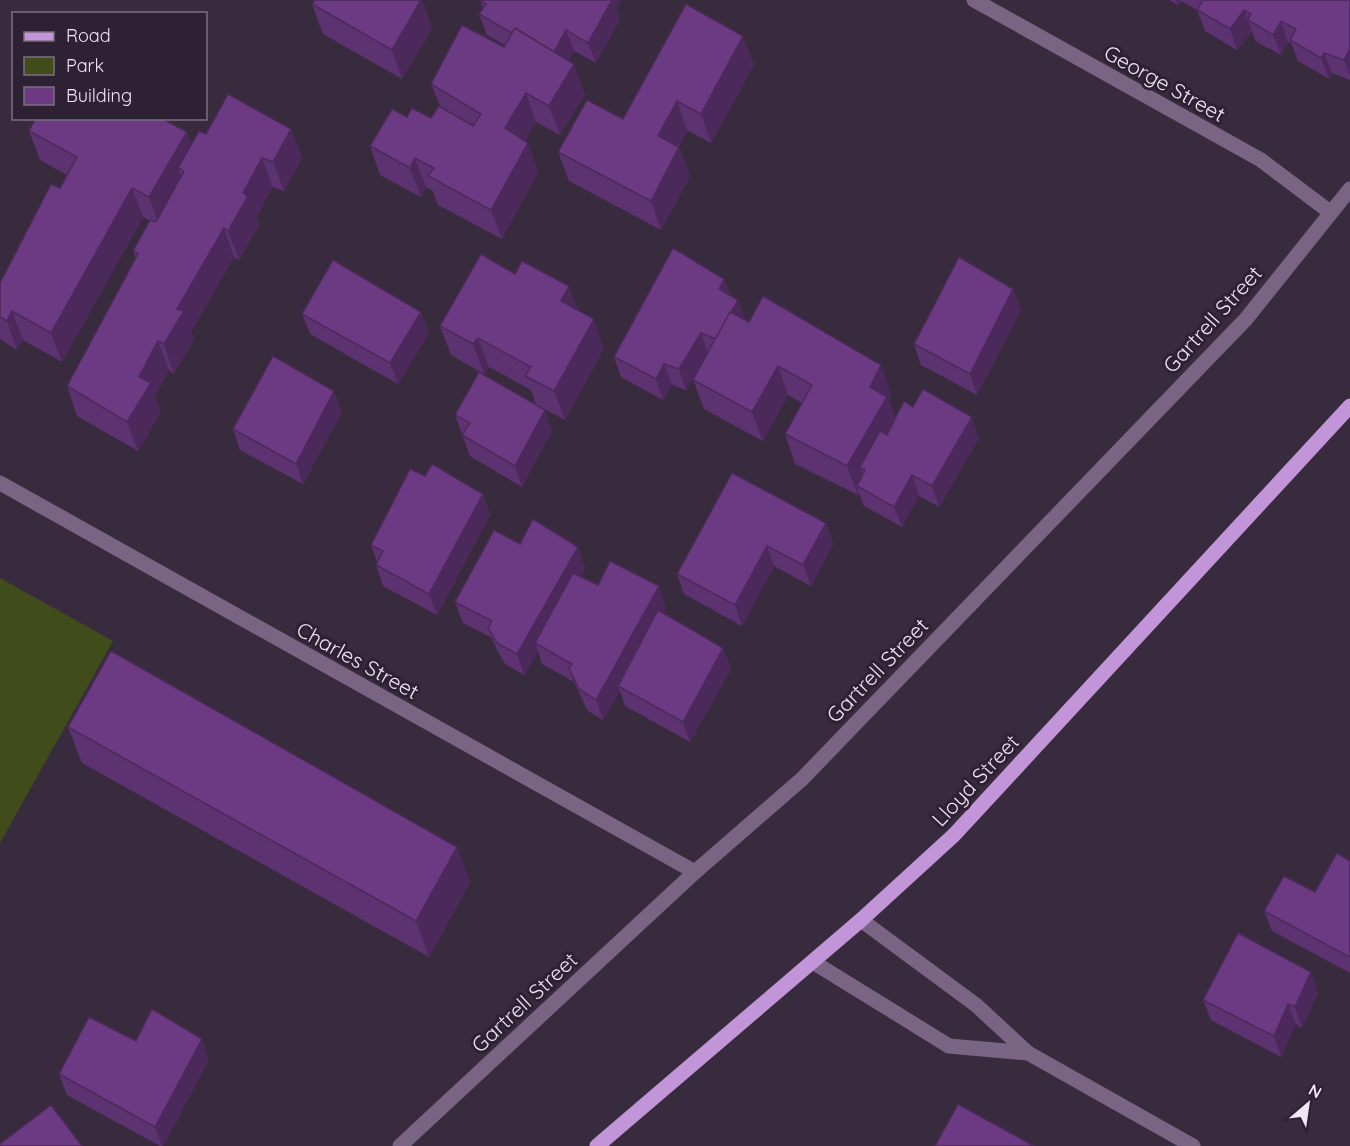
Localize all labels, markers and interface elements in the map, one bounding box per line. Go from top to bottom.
legend [12,12,207,120]
text: Road [66,24,111,47]
street label: George Street [1100,39,1230,127]
text: Park [66,54,104,77]
text: Building [66,84,132,107]
street label: Gartrell Street [1157,260,1267,378]
street label: Gartrell Street [821,612,933,728]
street label: Charles Street [292,616,424,704]
street label: Lloyd Street [926,729,1024,831]
street label: Gartrell Street [466,946,582,1058]
north arrow [1278,1074,1338,1134]
text: N [1305,1079,1325,1102]

